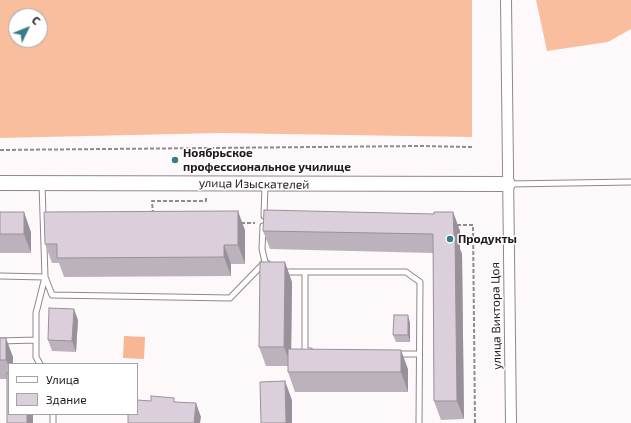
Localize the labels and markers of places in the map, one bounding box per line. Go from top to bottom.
place label: Ноябрьское профессиональное училище [183,146,351,174]
marker: Ноябрьское профессиональное училище [170,155,180,165]
place label: Продукты [458,232,517,246]
marker: Продукты [445,234,455,244]

